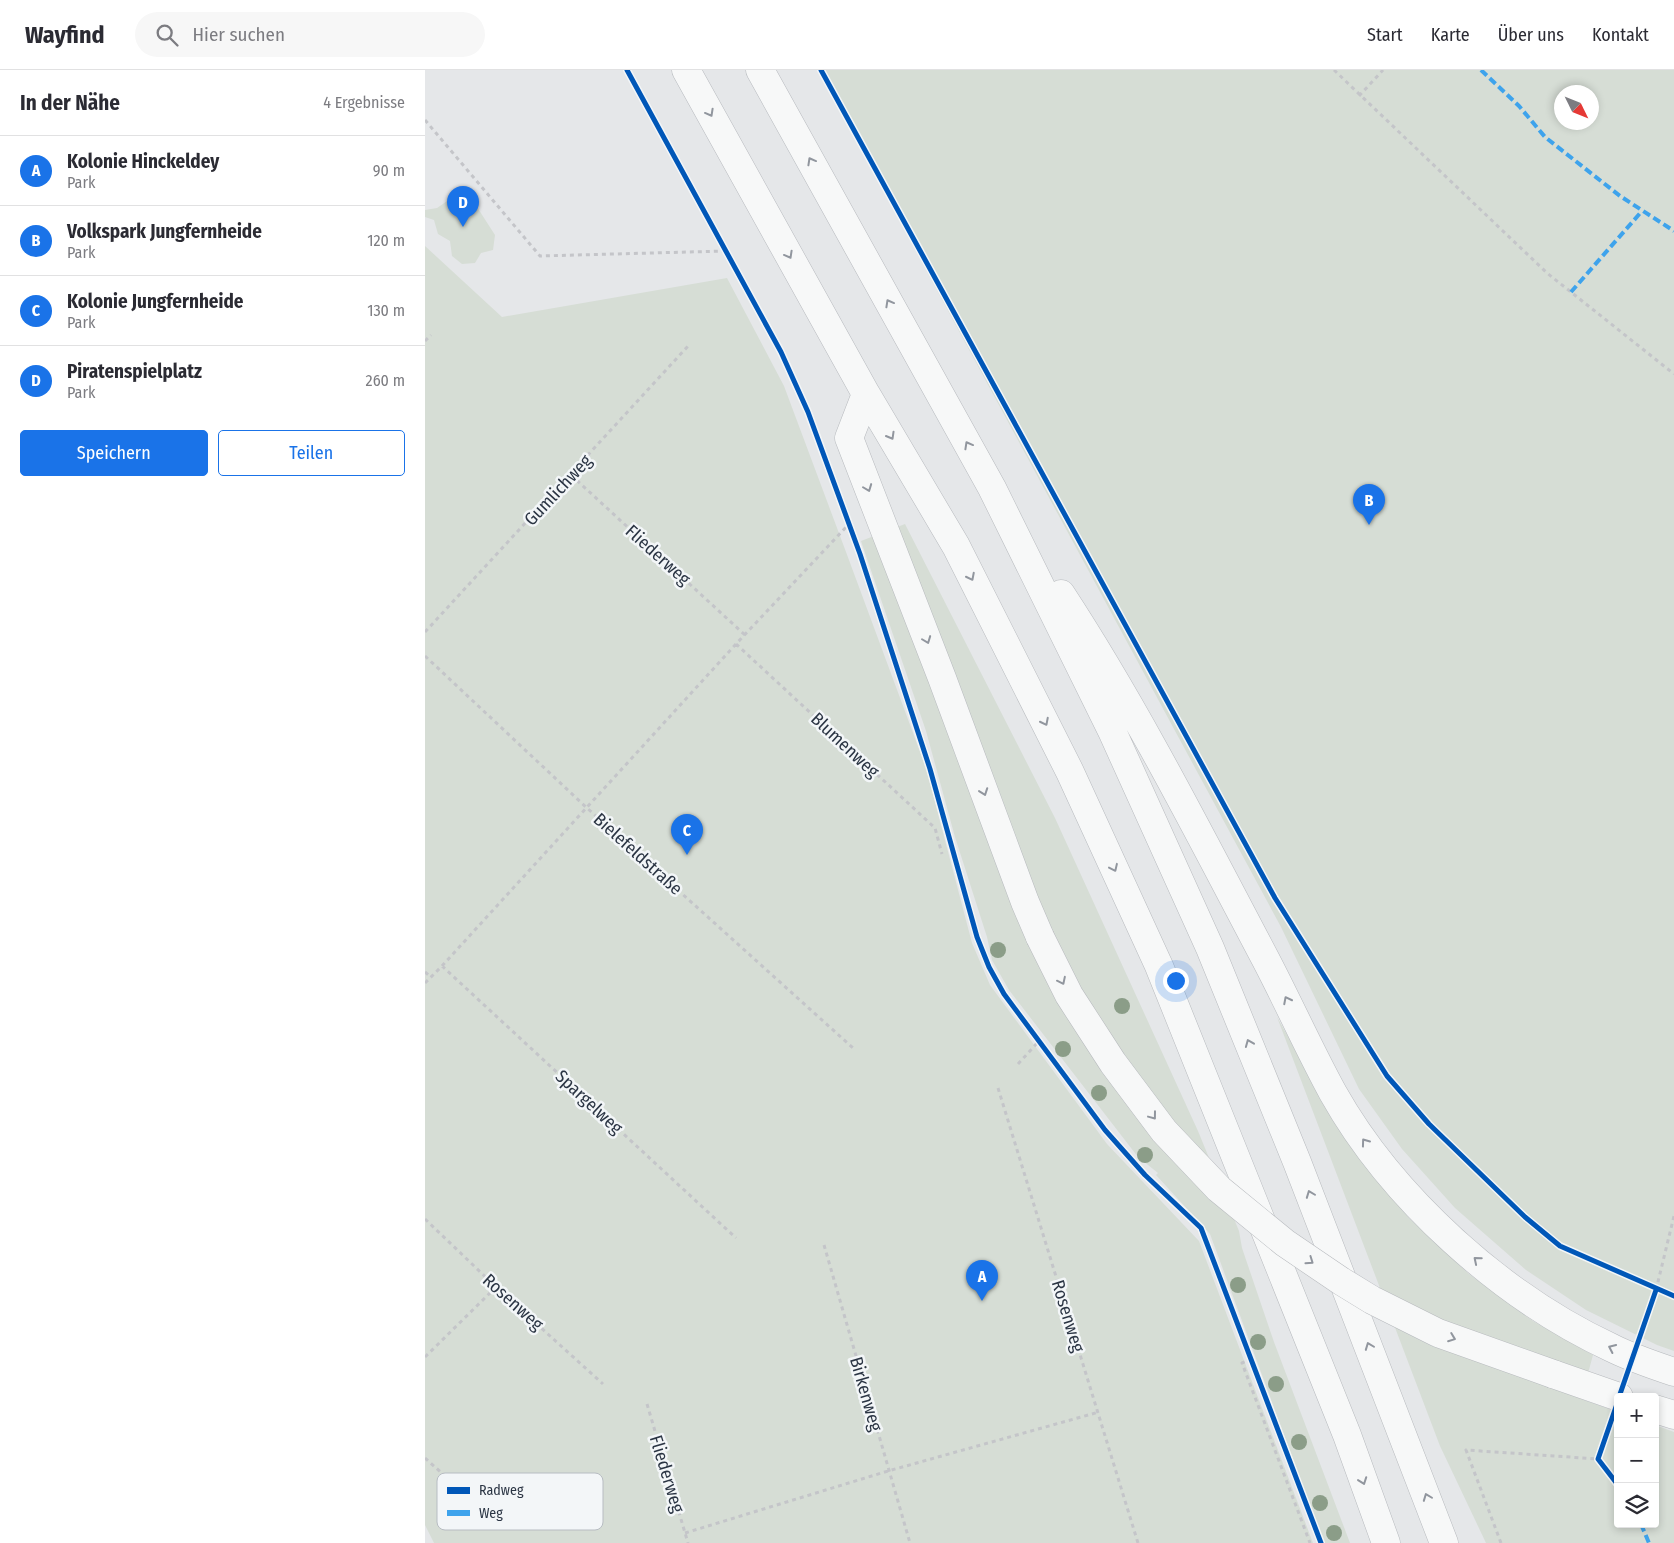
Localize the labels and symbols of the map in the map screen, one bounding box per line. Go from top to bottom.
north arrow [1554,85,1599,130]
one-way arrow [704,107,714,116]
one-way arrow [807,158,817,167]
pin: D [447,186,479,227]
one-way arrow [783,249,793,258]
one-way arrow [886,300,896,309]
one-way arrow [884,430,894,439]
one-way arrow [964,442,974,451]
street label: Gumlichweg [520,449,597,530]
one-way arrow [862,483,872,492]
pin: B [1353,484,1385,525]
street label: Fliederweg [621,520,695,590]
one-way arrow [965,572,975,581]
one-way arrow [921,635,931,643]
street label: Blumenweg [806,708,884,783]
one-way arrow [1039,716,1049,725]
one-way arrow [978,787,988,796]
street label: Bielefeldstraße [589,808,687,900]
pin: C [671,814,703,855]
one-way arrow [1108,863,1119,872]
your location [1163,968,1189,994]
one-way arrow [1056,976,1066,985]
one-way arrow [1283,996,1293,1005]
one-way arrow [1245,1040,1255,1048]
street label: Spargelweg [551,1065,628,1139]
one-way arrow [1147,1110,1155,1119]
one-way arrow [1362,1138,1371,1148]
one-way arrow [1306,1190,1316,1199]
one-way arrow [1304,1255,1314,1264]
one-way arrow [1473,1256,1482,1265]
pin: A [966,1260,998,1301]
street label: Rosenweg [478,1269,548,1335]
street label: Rosenweg [1047,1277,1090,1355]
one-way arrow [1448,1332,1456,1342]
one-way arrow [1365,1342,1375,1350]
one-way arrow [1608,1344,1617,1354]
street label: Birkenweg [845,1354,887,1434]
street label: Fliederweg [645,1433,689,1516]
legend [437,1473,603,1530]
one-way arrow [1358,1476,1368,1485]
text: Radweg [479,1482,524,1499]
one-way arrow [1423,1494,1433,1502]
text: Weg [479,1505,503,1522]

